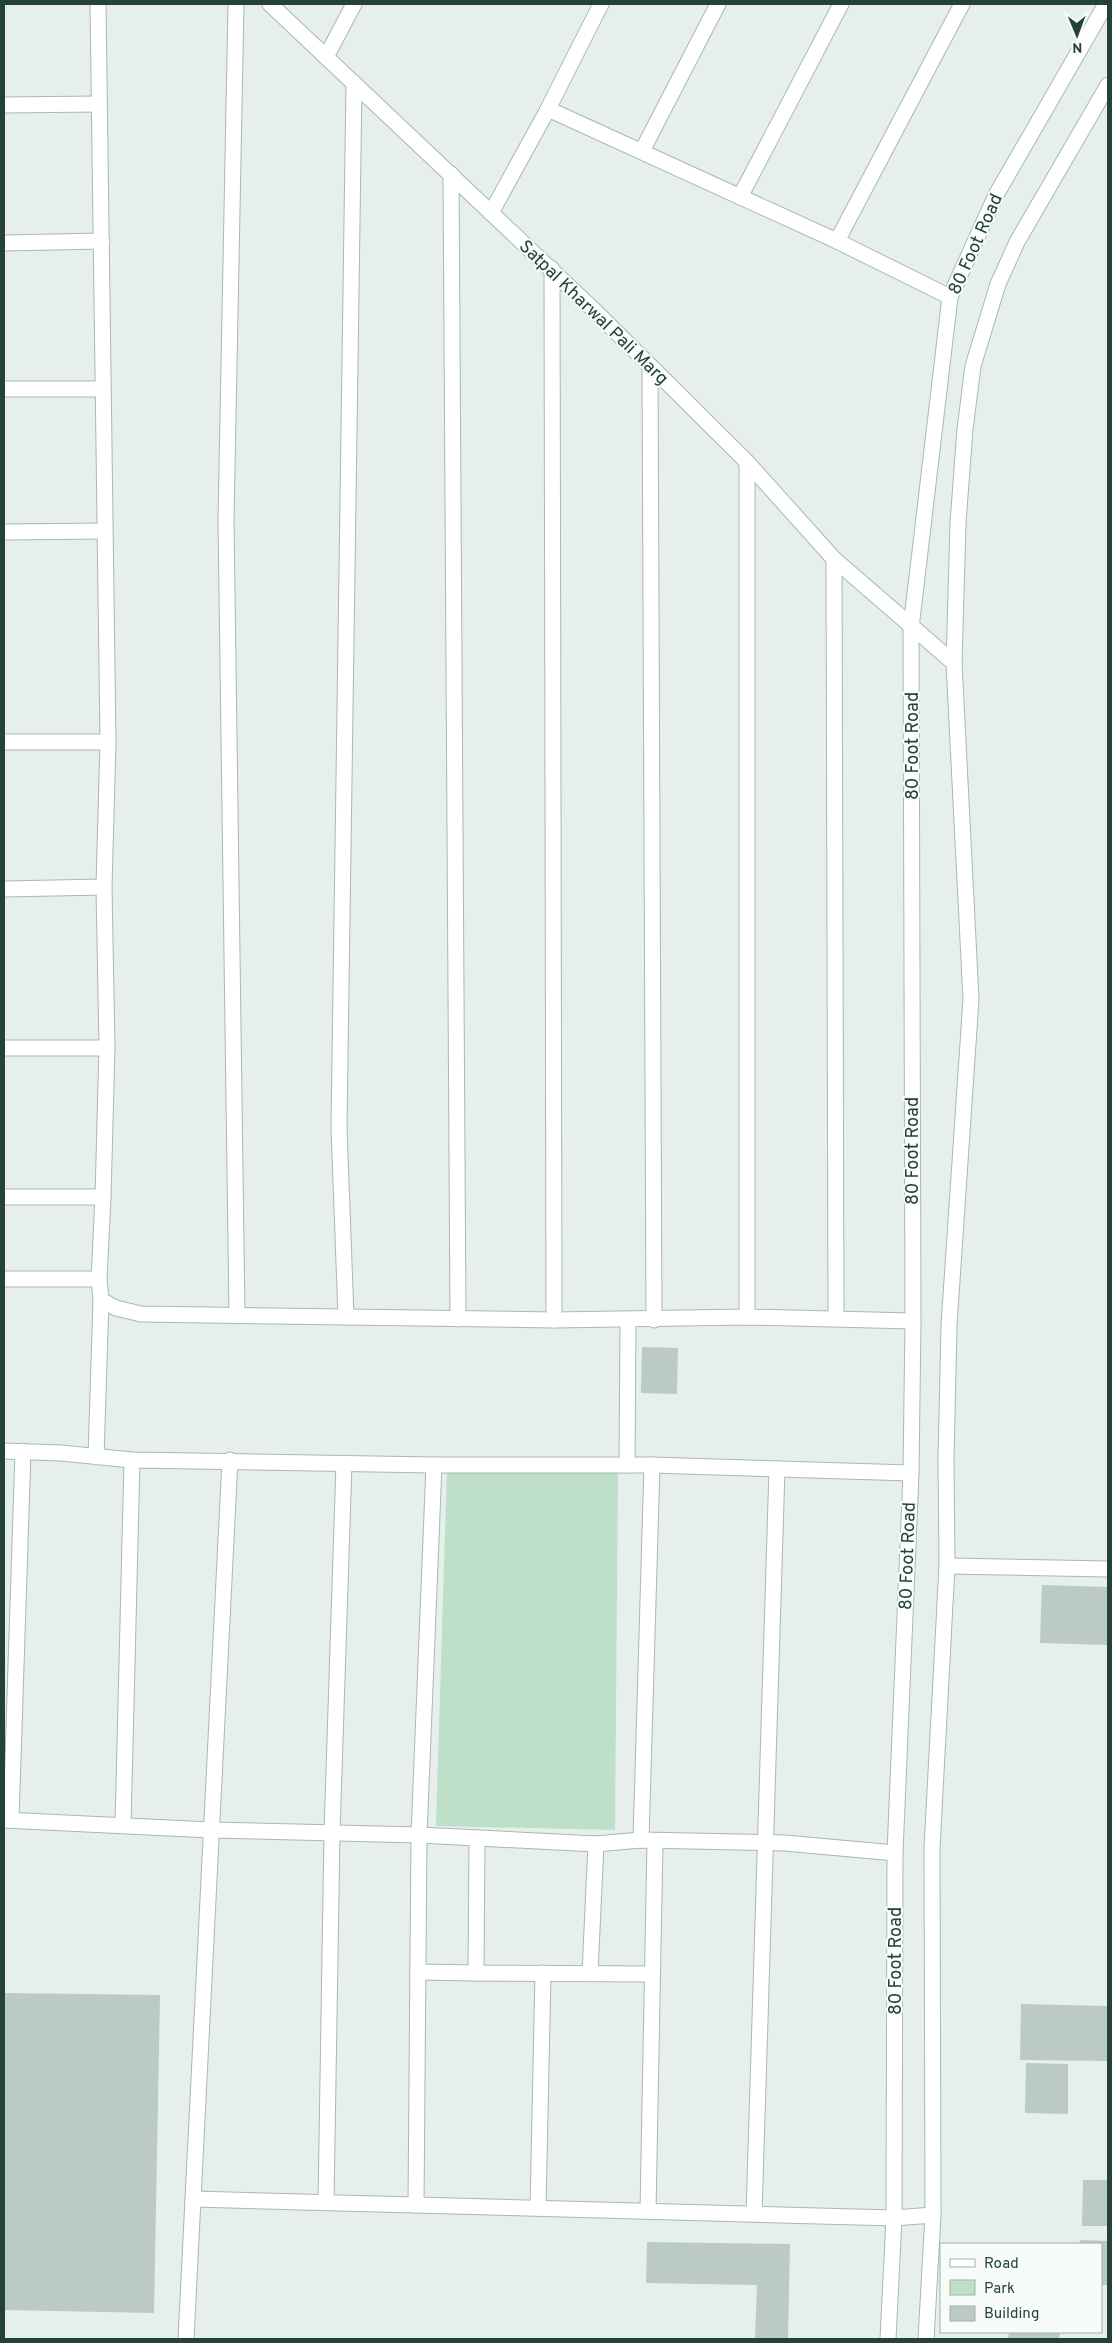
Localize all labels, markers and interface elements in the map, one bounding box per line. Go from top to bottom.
north arrow [1052,10,1102,60]
text: N [1072,38,1082,55]
street label: 80 Foot Road [944,191,1009,299]
street label: Satpal Kharwal Pali Marg [513,236,673,391]
street label: 80 Foot Road [902,692,925,800]
street label: 80 Foot Road [902,1097,925,1205]
street label: 80 Foot Road [895,1502,922,1611]
street label: 80 Foot Road [885,1907,908,2015]
legend [940,2243,1102,2333]
text: Road [984,2255,1019,2274]
text: Park [984,2280,1015,2299]
text: Building [984,2305,1039,2324]

